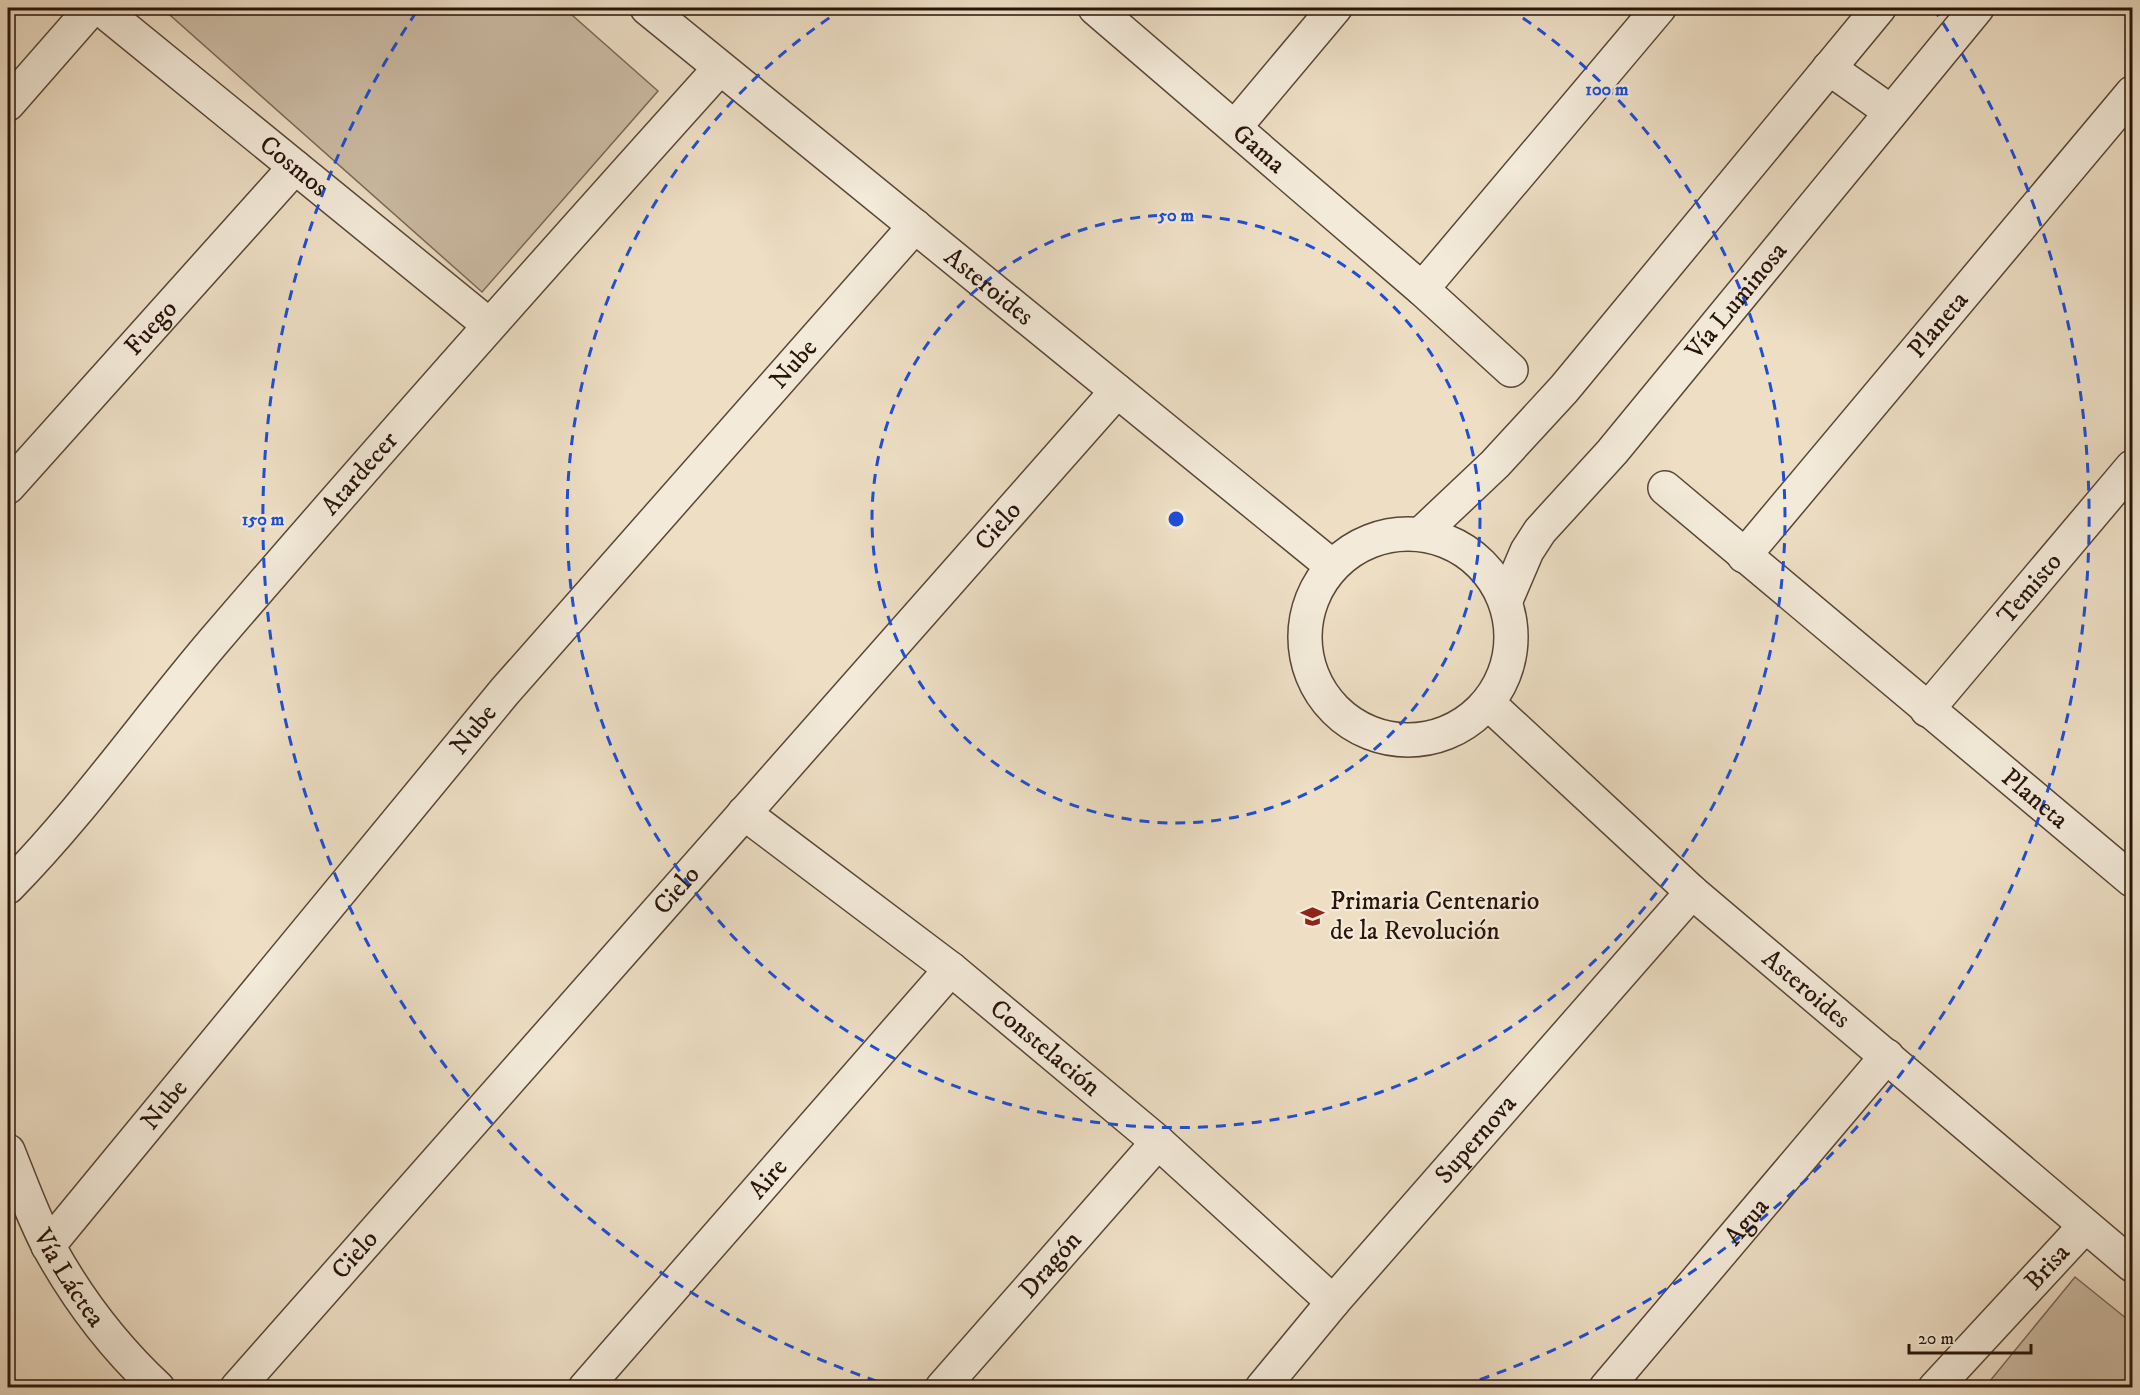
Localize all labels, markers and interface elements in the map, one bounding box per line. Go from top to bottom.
text: 100 m [1585,79,1629,101]
street label: Gama [1225,117,1292,181]
street label: Cosmos [253,128,335,204]
text: 50 m [1157,205,1194,227]
street label: Vía Luminosa [1678,235,1794,367]
street label: Asteroides [937,240,1040,333]
street label: Planeta [1900,284,1976,365]
street label: Fuego [117,293,185,362]
street label: Nube [762,332,824,396]
street label: Atardecer [314,424,405,522]
street label: Cielo [967,494,1029,557]
text: 150 m [242,509,285,531]
centre of rings [1166,509,1186,529]
street label: Temisto [1990,546,2069,631]
street label: Nube [443,697,504,762]
street label: Planeta [1995,761,2075,836]
street label: Cielo [646,859,707,922]
place label: Primaria Centenario de la Revolución [1330,885,1539,948]
school or university icon: Primaria Centenario de la Revolución [1299,903,1325,929]
street label: Asteroides [1755,942,1857,1036]
street label: Constelación [983,992,1108,1104]
street label: Nube [134,1073,195,1137]
street label: Supernova [1427,1087,1524,1191]
street label: Aire [741,1151,795,1206]
street label: Agua [1717,1191,1777,1252]
street label: Vía Láctea [25,1222,112,1334]
street label: Cielo [324,1223,385,1286]
street label: Dragón [1012,1224,1089,1305]
street label: Brisa [2017,1236,2077,1297]
scale bar [1909,1317,2030,1355]
text: 20 m [1918,1328,1954,1350]

